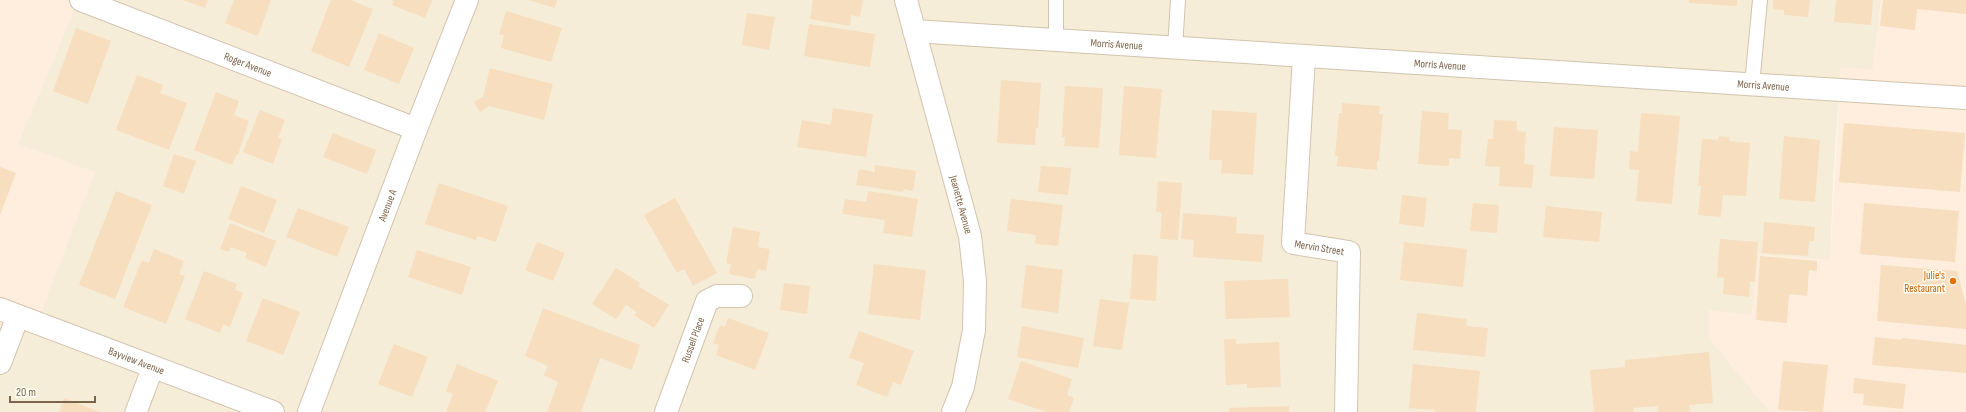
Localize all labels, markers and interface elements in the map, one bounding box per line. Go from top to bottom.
street label: Morris Avenue [1090,36,1143,52]
street label: Roger Avenue [222,49,274,79]
street label: Morris Avenue [1413,56,1466,73]
street label: Morris Avenue [1737,77,1790,93]
street label: Jeanette Avenue [947,173,976,235]
street label: Avenue A [375,187,399,224]
street label: Mervin Street [1293,237,1346,258]
place label: Julie's Restaurant [1904,269,1946,295]
marker: Julie's Restaurant [1948,276,1958,286]
street label: Russell Place [678,315,707,364]
street label: Bayview Avenue [107,344,166,377]
scale bar [10,378,95,404]
text: 20 m [16,385,36,400]

